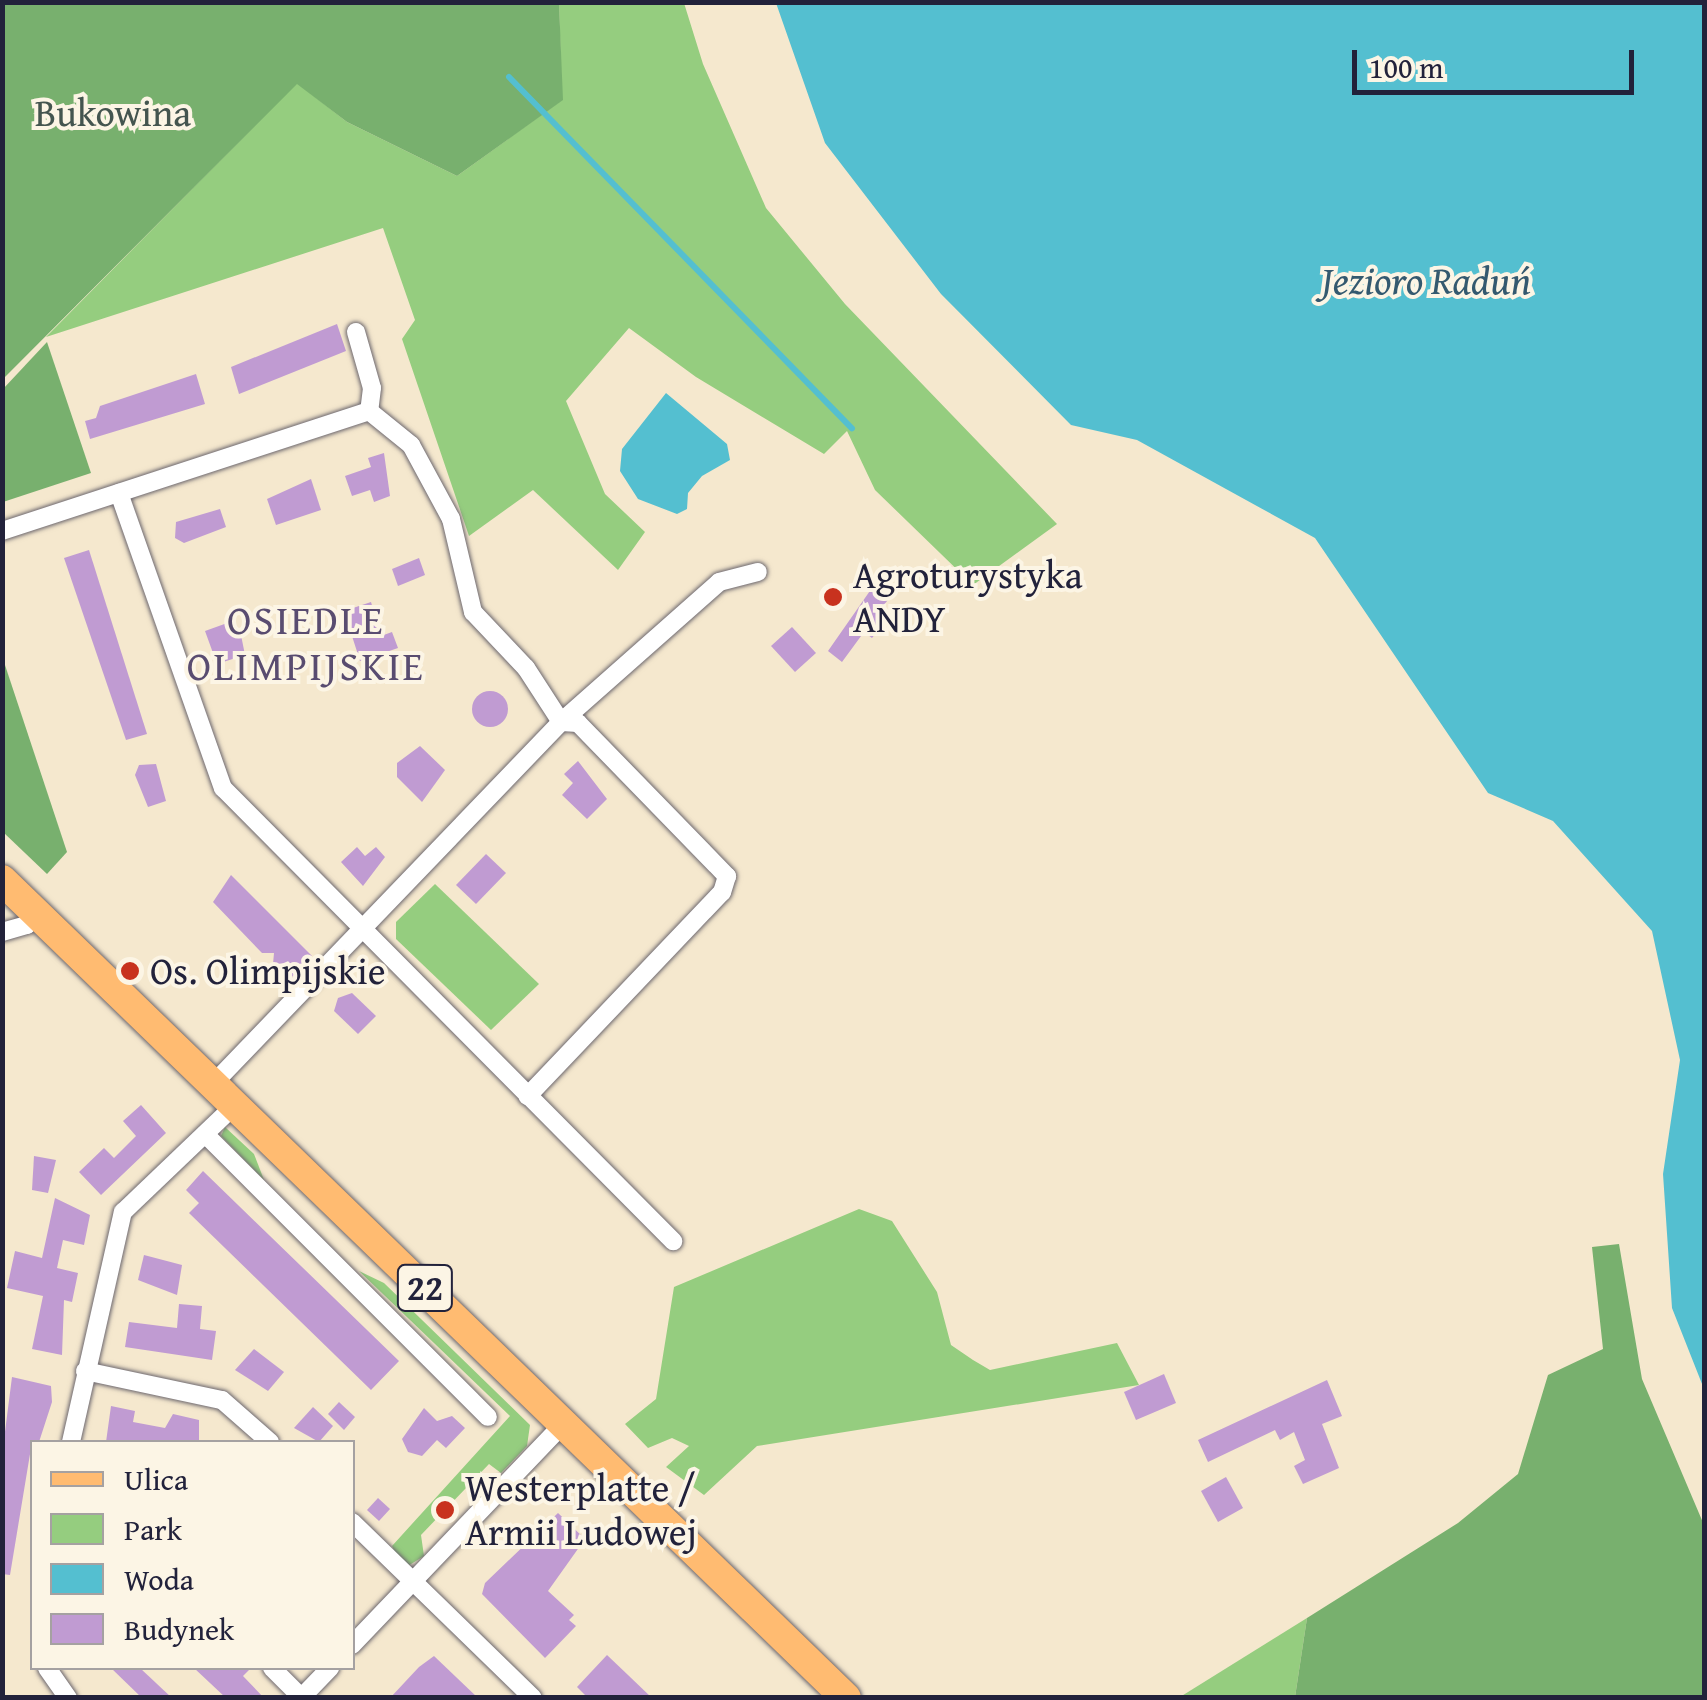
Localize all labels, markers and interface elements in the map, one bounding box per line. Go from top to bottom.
scale bar [1357,30,1640,92]
text: 100 m [1369,45,1443,89]
park label: Bukowina [35,90,191,136]
water label: Jezioro Raduń [1321,256,1531,304]
place label: Agroturystyka ANDY [853,552,1083,642]
marker: Agroturystyka ANDY [822,586,844,608]
district label: OSIEDLE OLIMPIJSKIE [187,596,425,690]
place label: Os. Olimpijskie [150,948,385,994]
marker: Os. Olimpijskie [119,960,141,982]
road number: 22 [395,1258,455,1318]
legend [30,1440,355,1670]
text: Ulica [124,1457,188,1501]
place label: Westerplatte / Armii Ludowej [465,1465,697,1555]
marker: Westerplatte / Armii Ludowej [434,1499,456,1521]
text: Park [124,1507,182,1551]
text: Woda [124,1557,194,1601]
text: Budynek [124,1607,234,1651]

